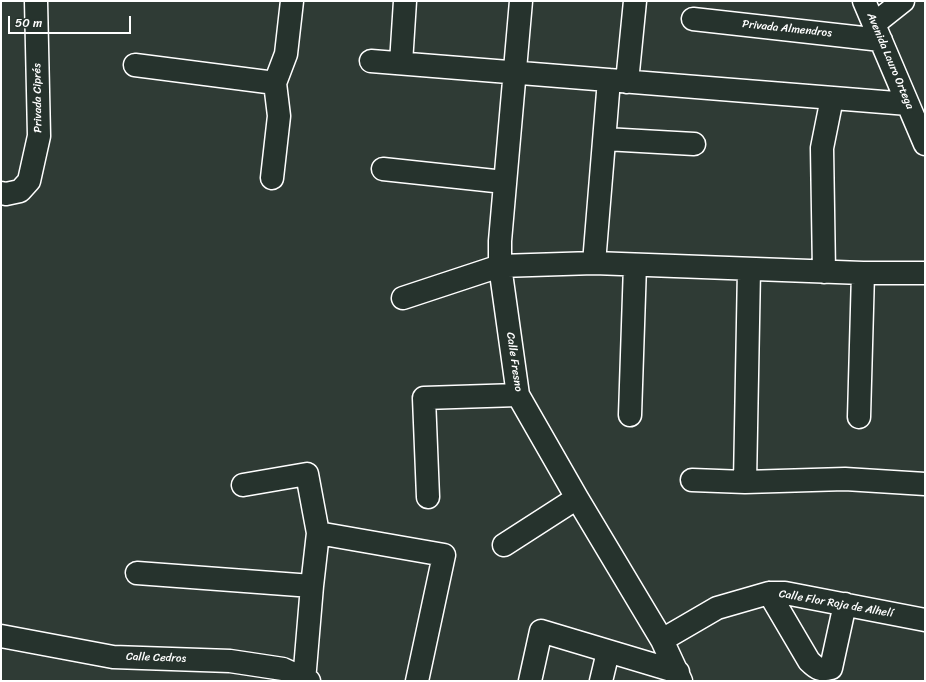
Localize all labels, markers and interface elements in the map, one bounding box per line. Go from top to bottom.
scale bar [10,8,133,34]
street label: Avenida Lauro Ortega [864,11,916,111]
text: 50 m [15,12,42,34]
street label: Privada Almendros [742,18,832,40]
street label: Privada Ciprés [31,63,45,133]
street label: Calle Fresno [503,331,525,393]
street label: Calle Flor Roja de Alhelí [778,587,894,621]
street label: Calle Cedros [126,650,186,666]

